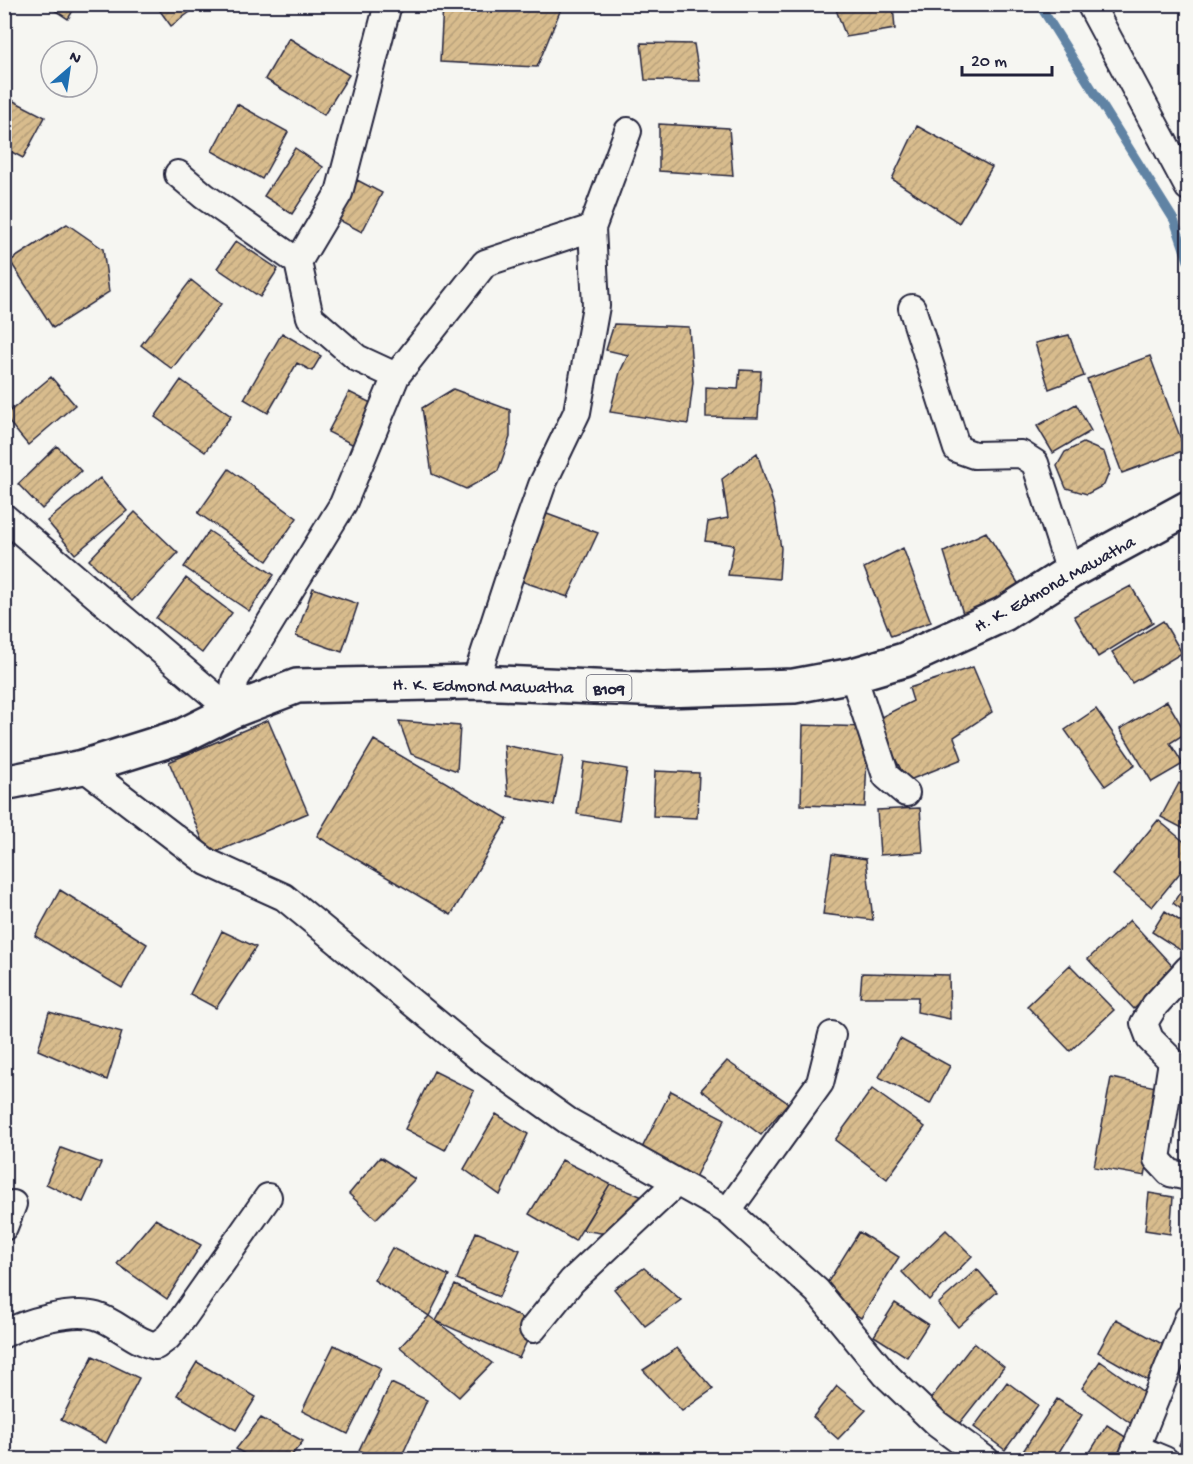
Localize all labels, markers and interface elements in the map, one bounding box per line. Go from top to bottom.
north arrow [39,39,99,99]
scale bar [962,39,1052,77]
text: N [65,48,84,70]
text: 20 m [971,52,1007,73]
street label: H. K. Edmond Mawatha [971,532,1140,638]
street label: H. K. Edmond Mawatha [392,675,574,700]
road number: B109 [586,675,632,701]

